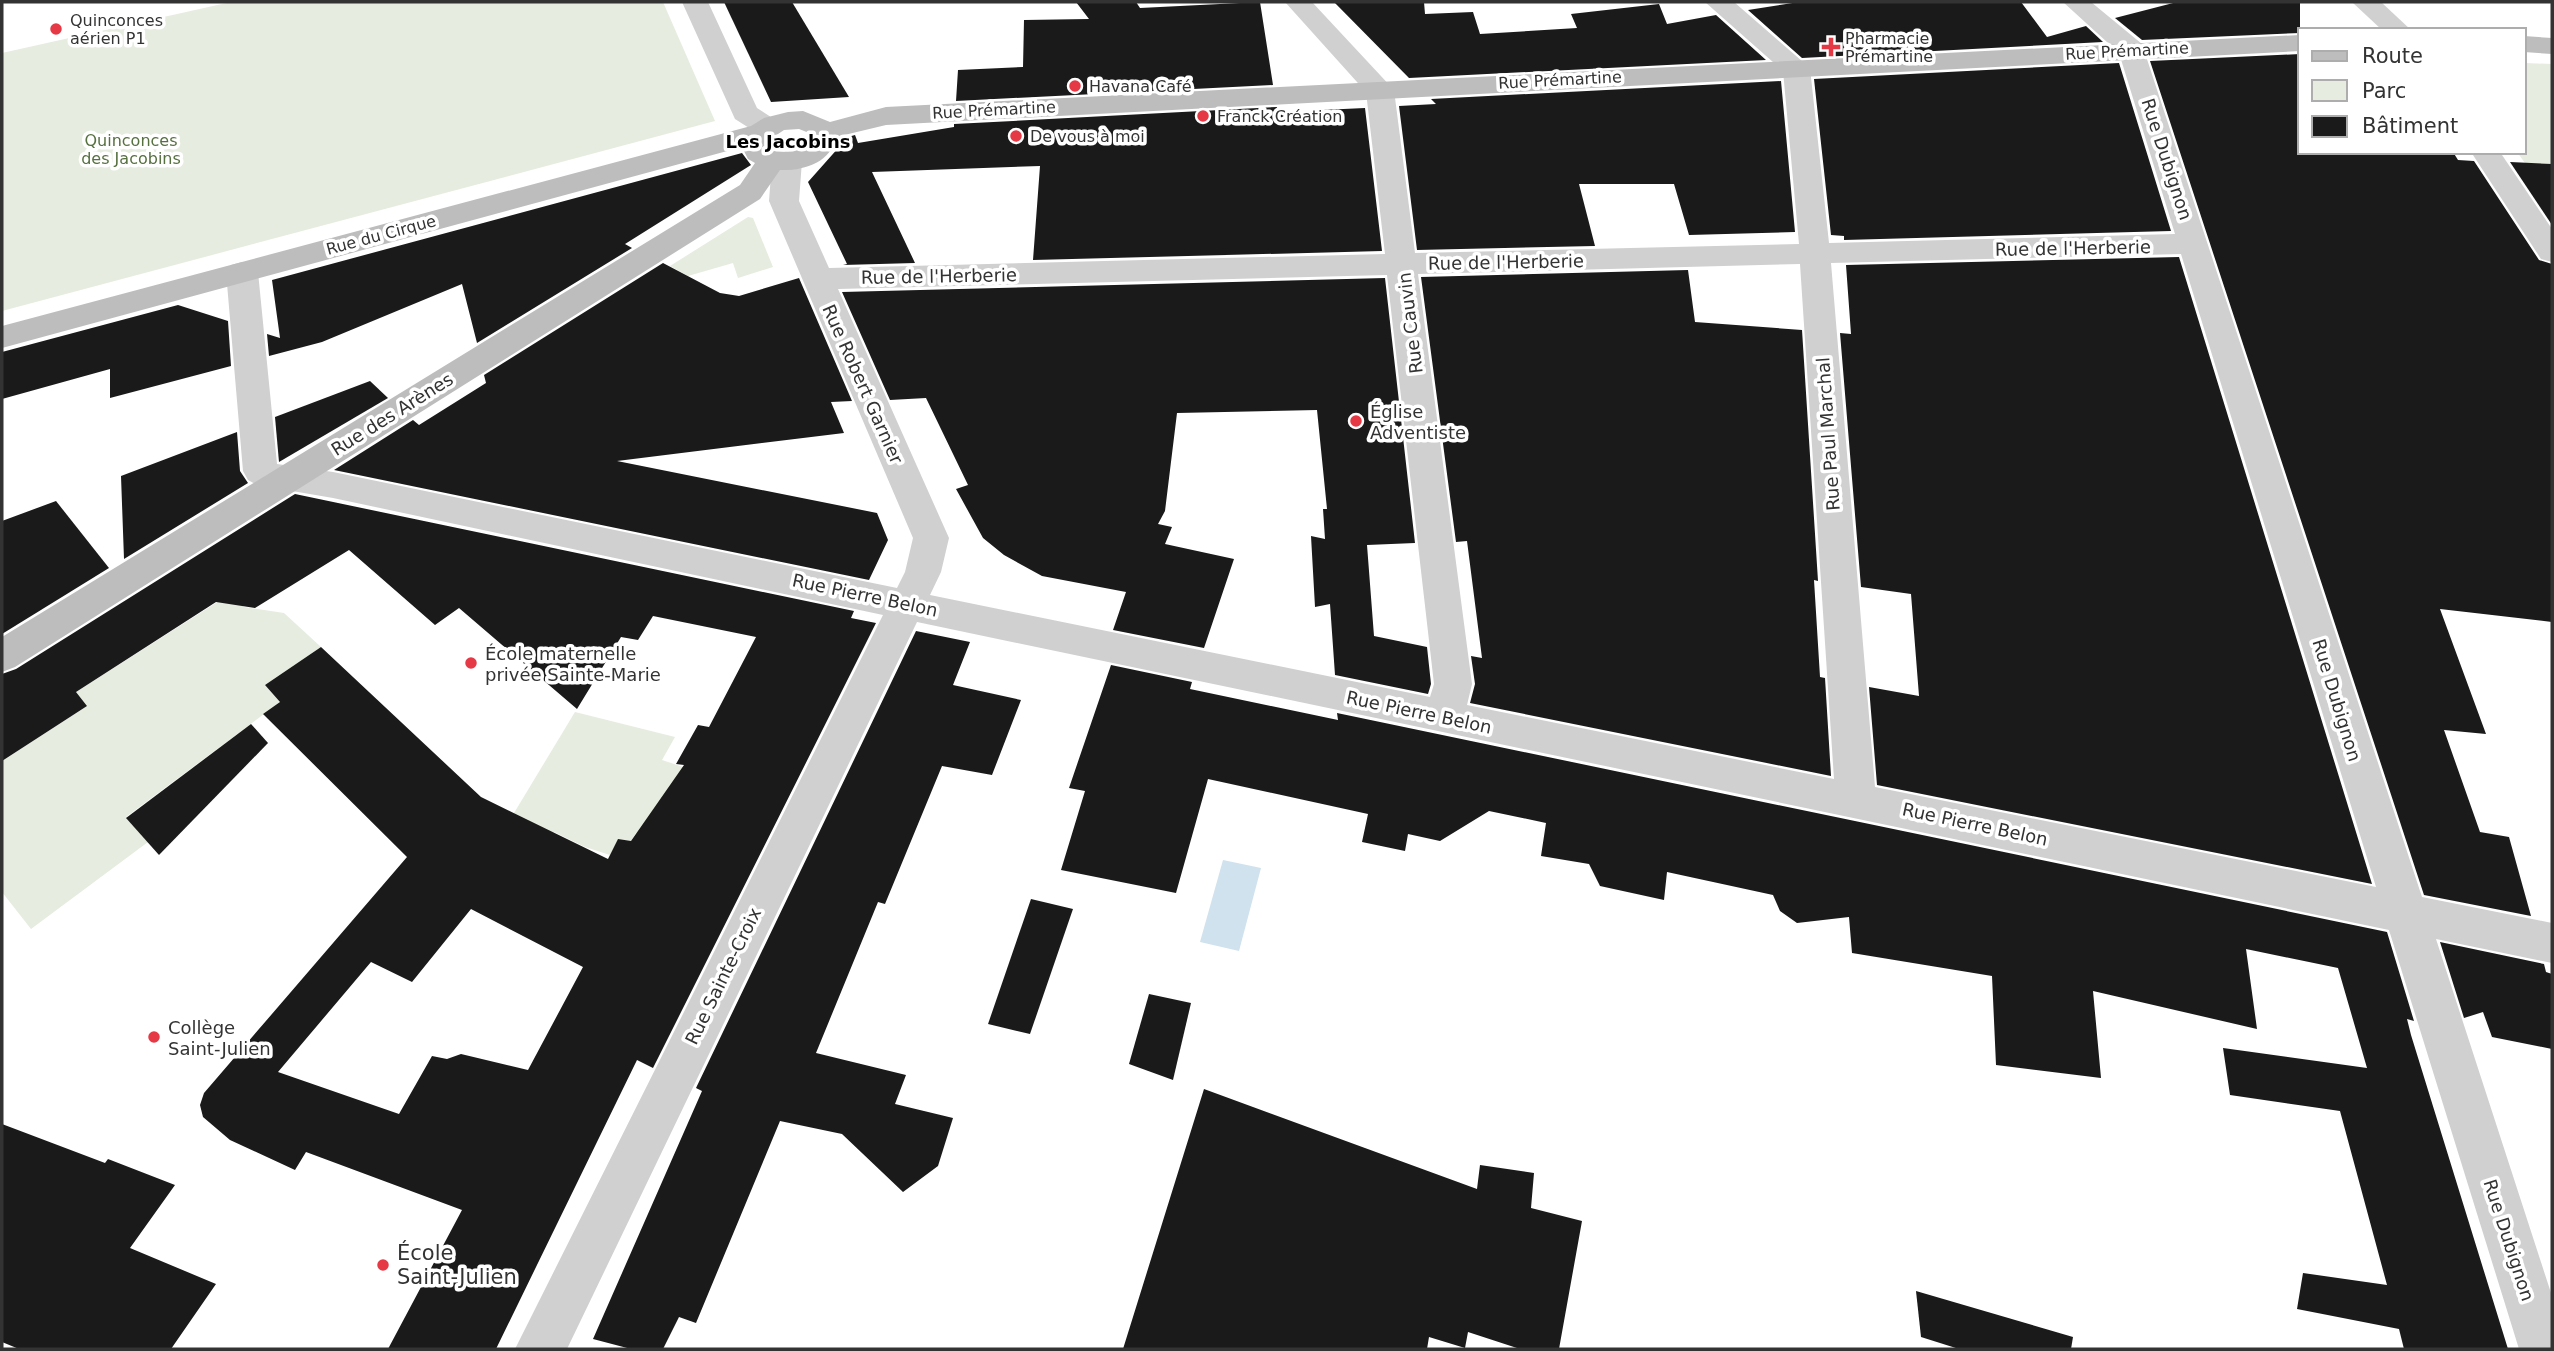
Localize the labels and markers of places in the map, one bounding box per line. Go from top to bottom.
place label: Quinconces aérien P1 [70,11,163,48]
marker: Quinconces aérien P1 [48,21,64,37]
place label: Pharmacie Prémartine [1845,29,1933,66]
marker: Pharmacie Prémartine [1823,39,1839,55]
place label: Havana Café [1089,77,1192,96]
marker: Havana Café [1067,78,1083,94]
place label: Franck Création [1217,107,1342,126]
marker: Franck Création [1195,108,1211,124]
place label: De vous à moi [1030,127,1145,146]
marker: De vous à moi [1008,128,1024,144]
place label: Église Adventiste [1370,401,1466,443]
marker: Église Adventiste [1348,413,1364,429]
place label: École maternelle privée Sainte-Marie [485,643,661,685]
marker: École maternelle privée Sainte-Marie [463,655,479,671]
place label: Collège Saint-Julien [168,1017,271,1059]
marker: Collège Saint-Julien [146,1029,162,1045]
place label: École Saint-Julien [397,1240,517,1289]
marker: École Saint-Julien [375,1257,391,1273]

